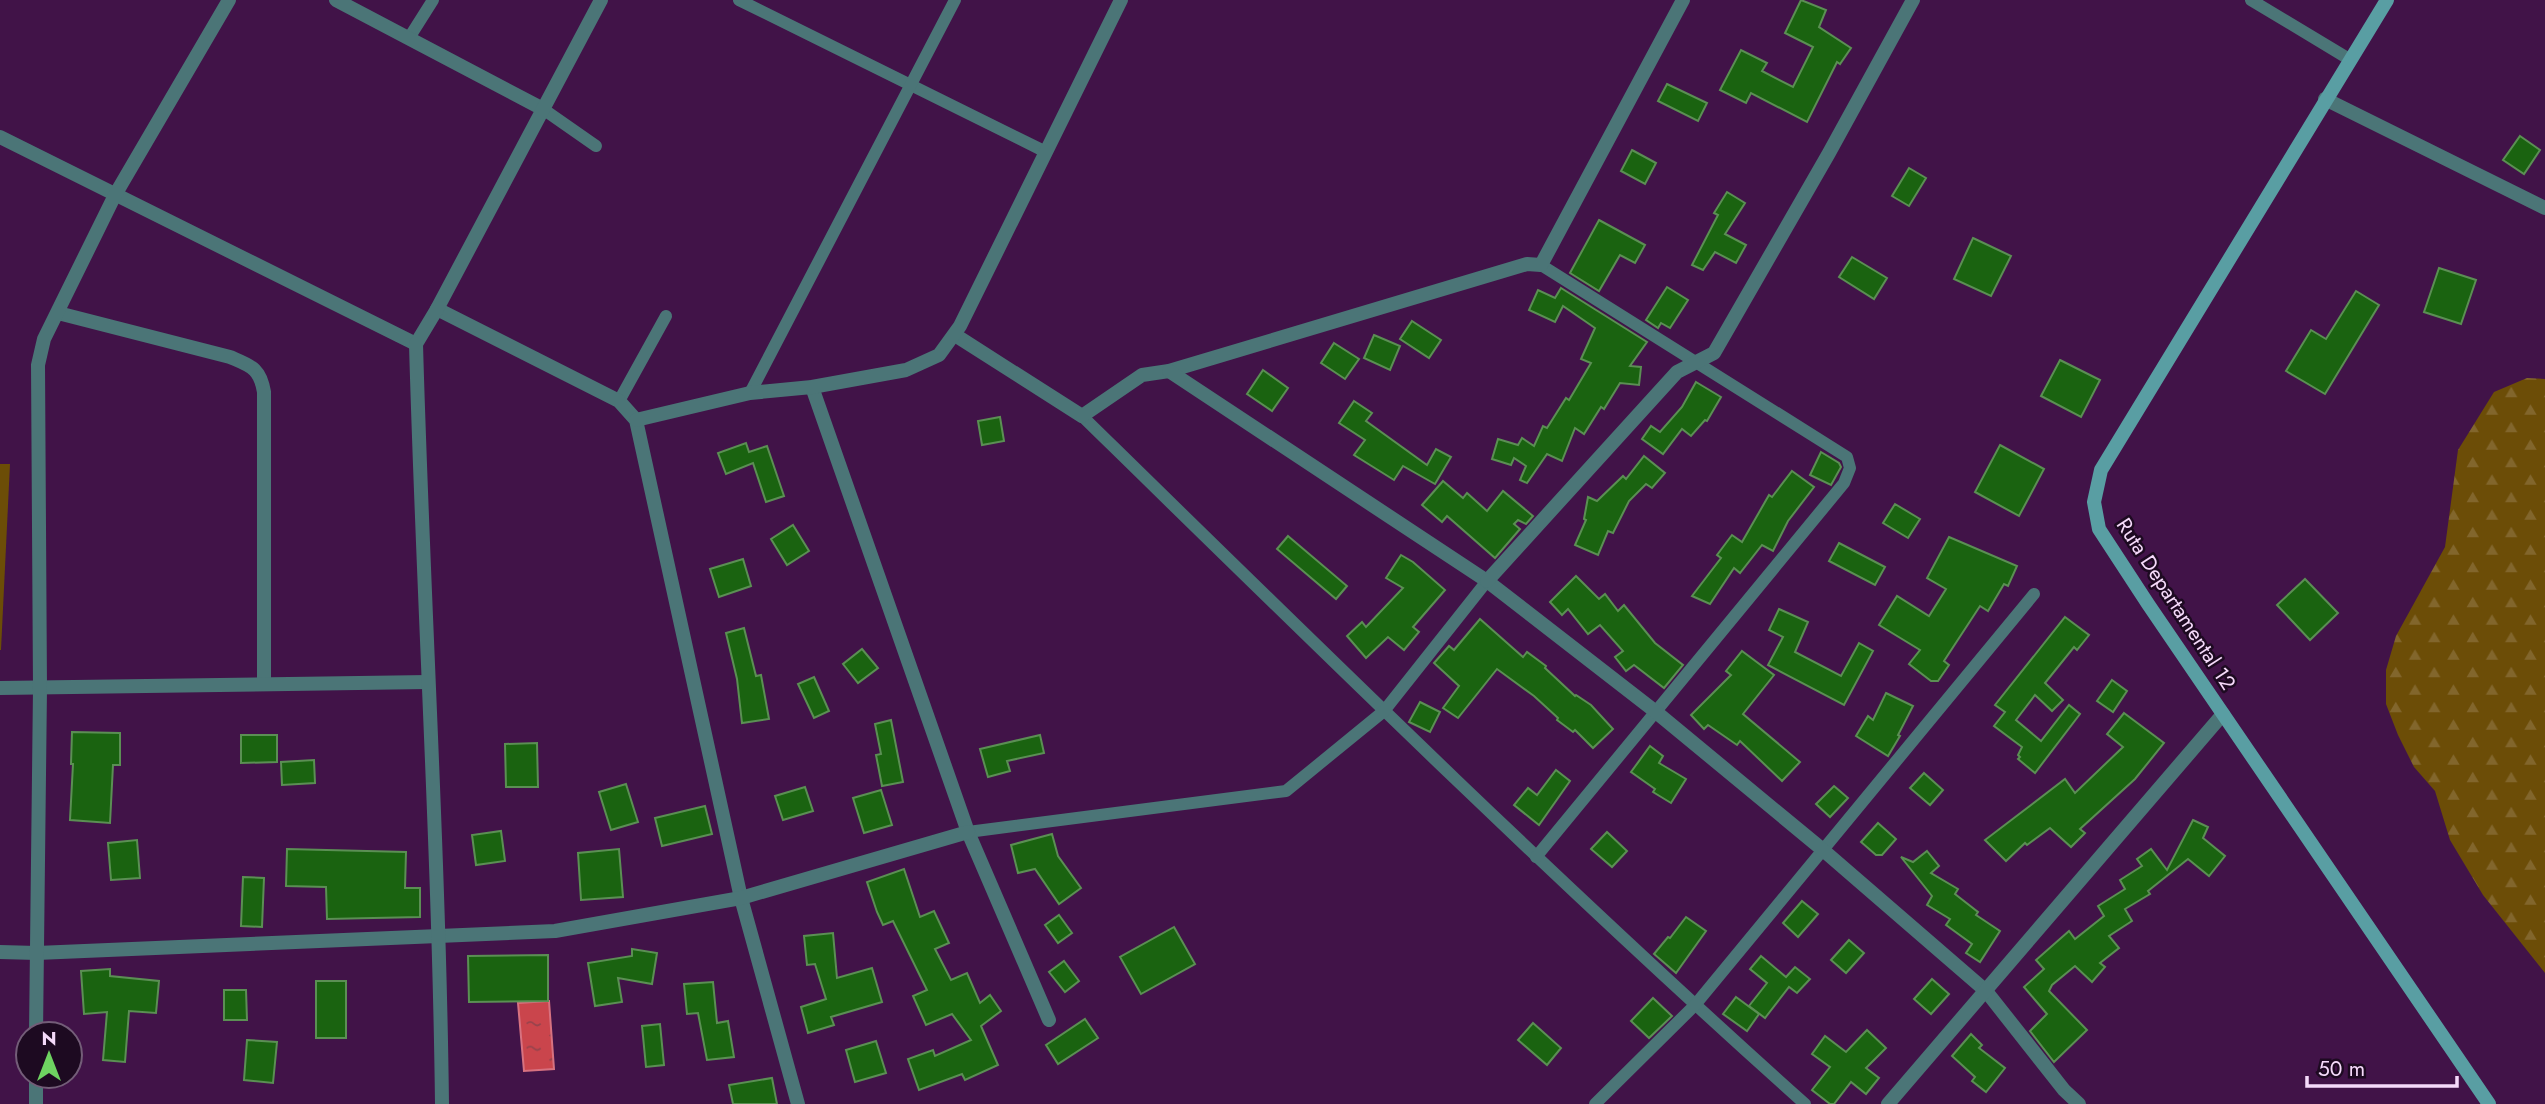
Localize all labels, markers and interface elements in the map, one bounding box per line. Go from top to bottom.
street label: Ruta Departamental 12 [2109,512,2243,696]
north arrow [14,1020,84,1090]
text: N [41,1025,57,1052]
scale bar [2307,1044,2458,1088]
text: 50 m [2318,1054,2365,1084]

